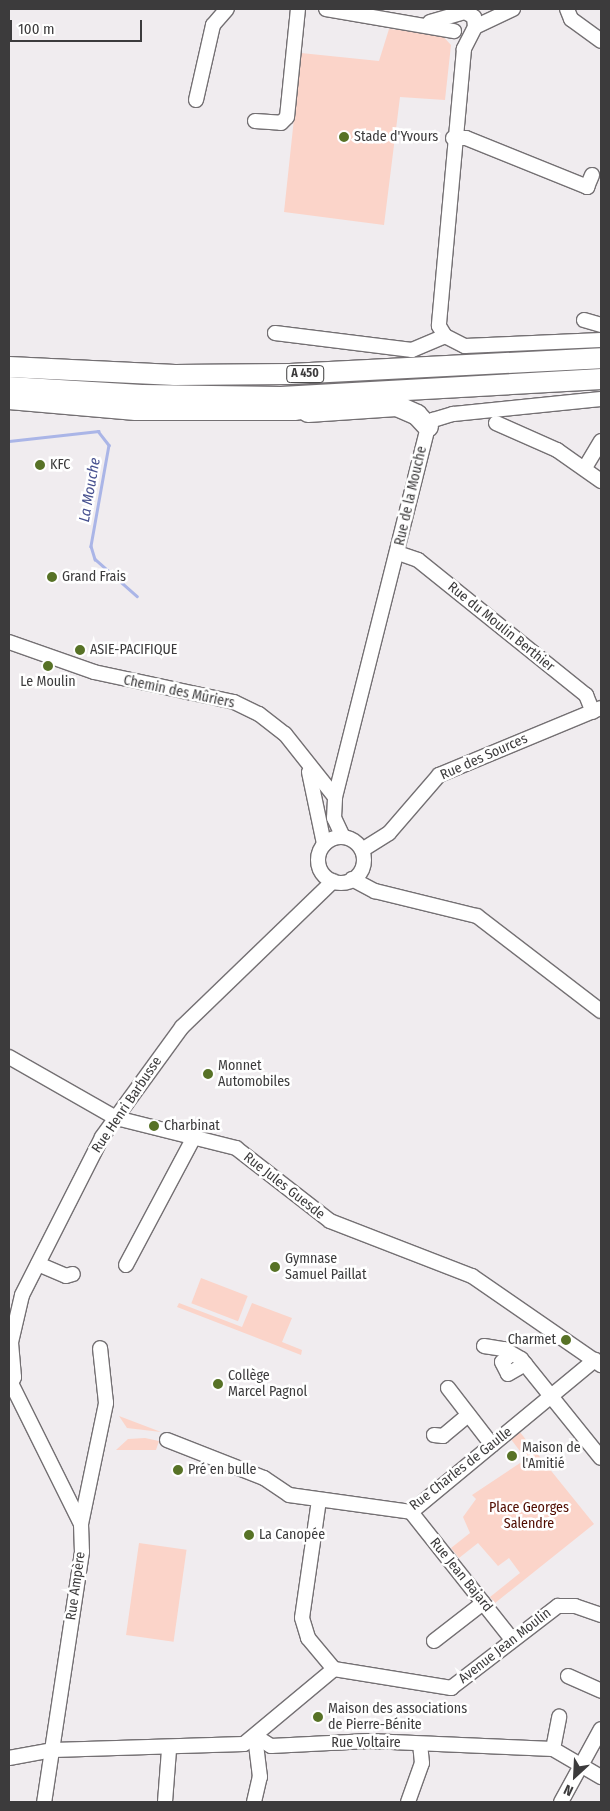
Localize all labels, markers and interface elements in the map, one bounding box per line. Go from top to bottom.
scale bar [12,10,145,42]
text: 100 m [18,20,55,38]
place label: Stade d'Yvours [354,129,438,145]
marker: Stade d'Yvours [338,131,350,143]
road number: A 450 [285,364,325,384]
street label: Rue de la Mouche [391,445,431,547]
water label: La Mouche [75,456,105,524]
place label: KFC [50,457,70,473]
marker: KFC [34,459,46,471]
place label: Grand Frais [62,569,126,585]
marker: Grand Frais [46,571,58,583]
street label: Rue du Moulin Berthier [444,579,558,675]
place label: ASIE-PACIFIQUE [90,642,177,658]
marker: ASIE-PACIFIQUE [74,644,86,656]
marker: Le Moulin [42,660,54,672]
street label: Chemin des Mûriers [122,672,236,712]
place label: Le Moulin [20,674,76,690]
street label: Rue des Sources [438,730,530,784]
street label: Rue Henri Barbusse [89,1054,165,1156]
place label: Monnet Automobiles [218,1058,290,1090]
marker: Monnet Automobiles [202,1068,214,1080]
place label: Charbinat [164,1118,220,1134]
marker: Charbinat [148,1120,160,1132]
street label: Rue Jules Guesde [240,1149,328,1223]
place label: Gymnase Samuel Paillat [285,1251,367,1284]
marker: Gymnase Samuel Paillat [269,1261,281,1273]
place label: Charmet [508,1332,556,1348]
marker: Charmet [560,1334,572,1346]
place label: Collège Marcel Pagnol [228,1368,307,1400]
marker: Collège Marcel Pagnol [212,1378,224,1390]
street label: Rue Charles de Gaulle [406,1424,516,1514]
place label: Maison de l'Amitié [522,1440,581,1472]
marker: Maison de l'Amitié [506,1450,518,1462]
place label: Pré en bulle [188,1462,256,1478]
marker: Pré en bulle [172,1464,184,1476]
park label: Place Georges Salendre [489,1500,569,1532]
place label: La Canopée [259,1527,325,1543]
marker: La Canopée [243,1529,255,1541]
street label: Rue Jean Bajard [426,1535,496,1615]
street label: Rue Ampère [63,1551,89,1621]
street label: Avenue Jean Moulin [455,1605,555,1687]
place label: Maison des associations de Pierre-Bénite [328,1701,467,1734]
marker: Maison des associations de Pierre-Bénite [312,1711,324,1723]
street label: Rue Voltaire [331,1735,401,1751]
north arrow [550,1751,600,1801]
text: N [561,1781,576,1800]

